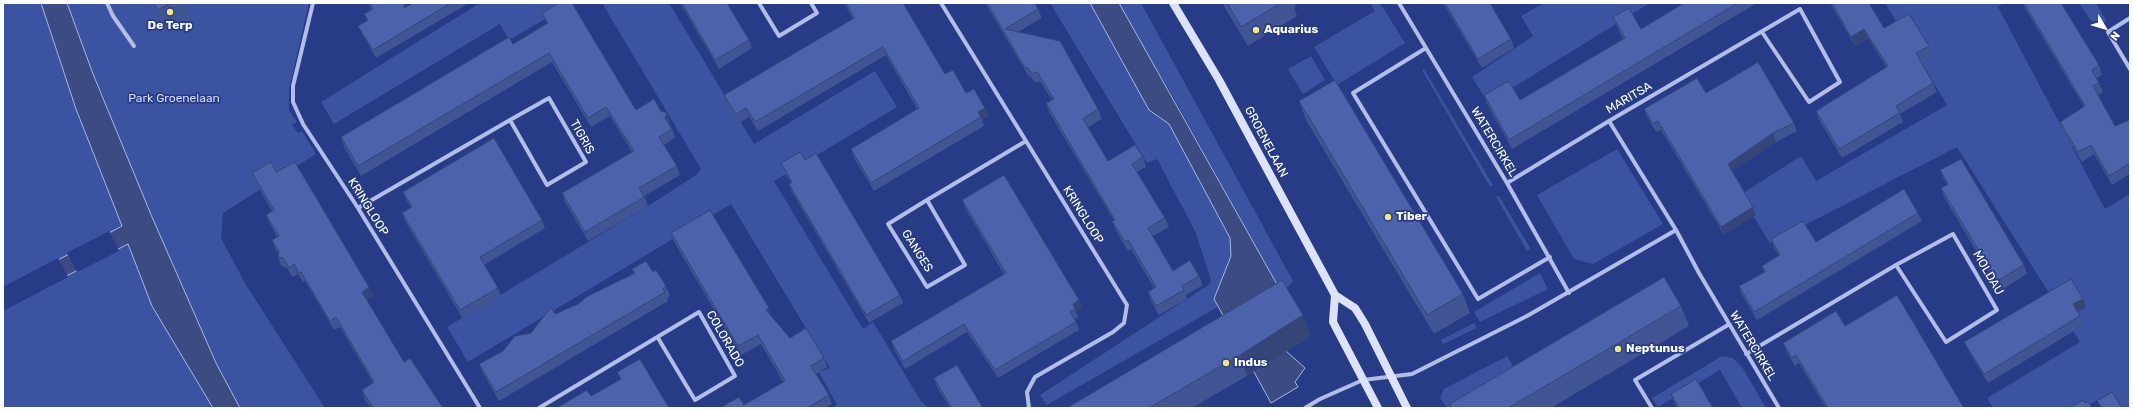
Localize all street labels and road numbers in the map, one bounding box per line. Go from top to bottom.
street label: MARITSA [1603,79,1655,117]
street label: GROENELAAN [1241,104,1291,180]
street label: WATERCIRKEL [1468,104,1520,180]
street label: TIGRIS [567,117,597,157]
street label: KRINGLOOP [345,175,391,239]
street label: KRINGLOOP [1060,183,1106,247]
street label: GANGES [898,227,936,275]
street label: MOLDAU [1970,248,2006,298]
street label: COLORADO [703,308,747,370]
street label: WATERCIRKEL [1727,308,1779,384]

